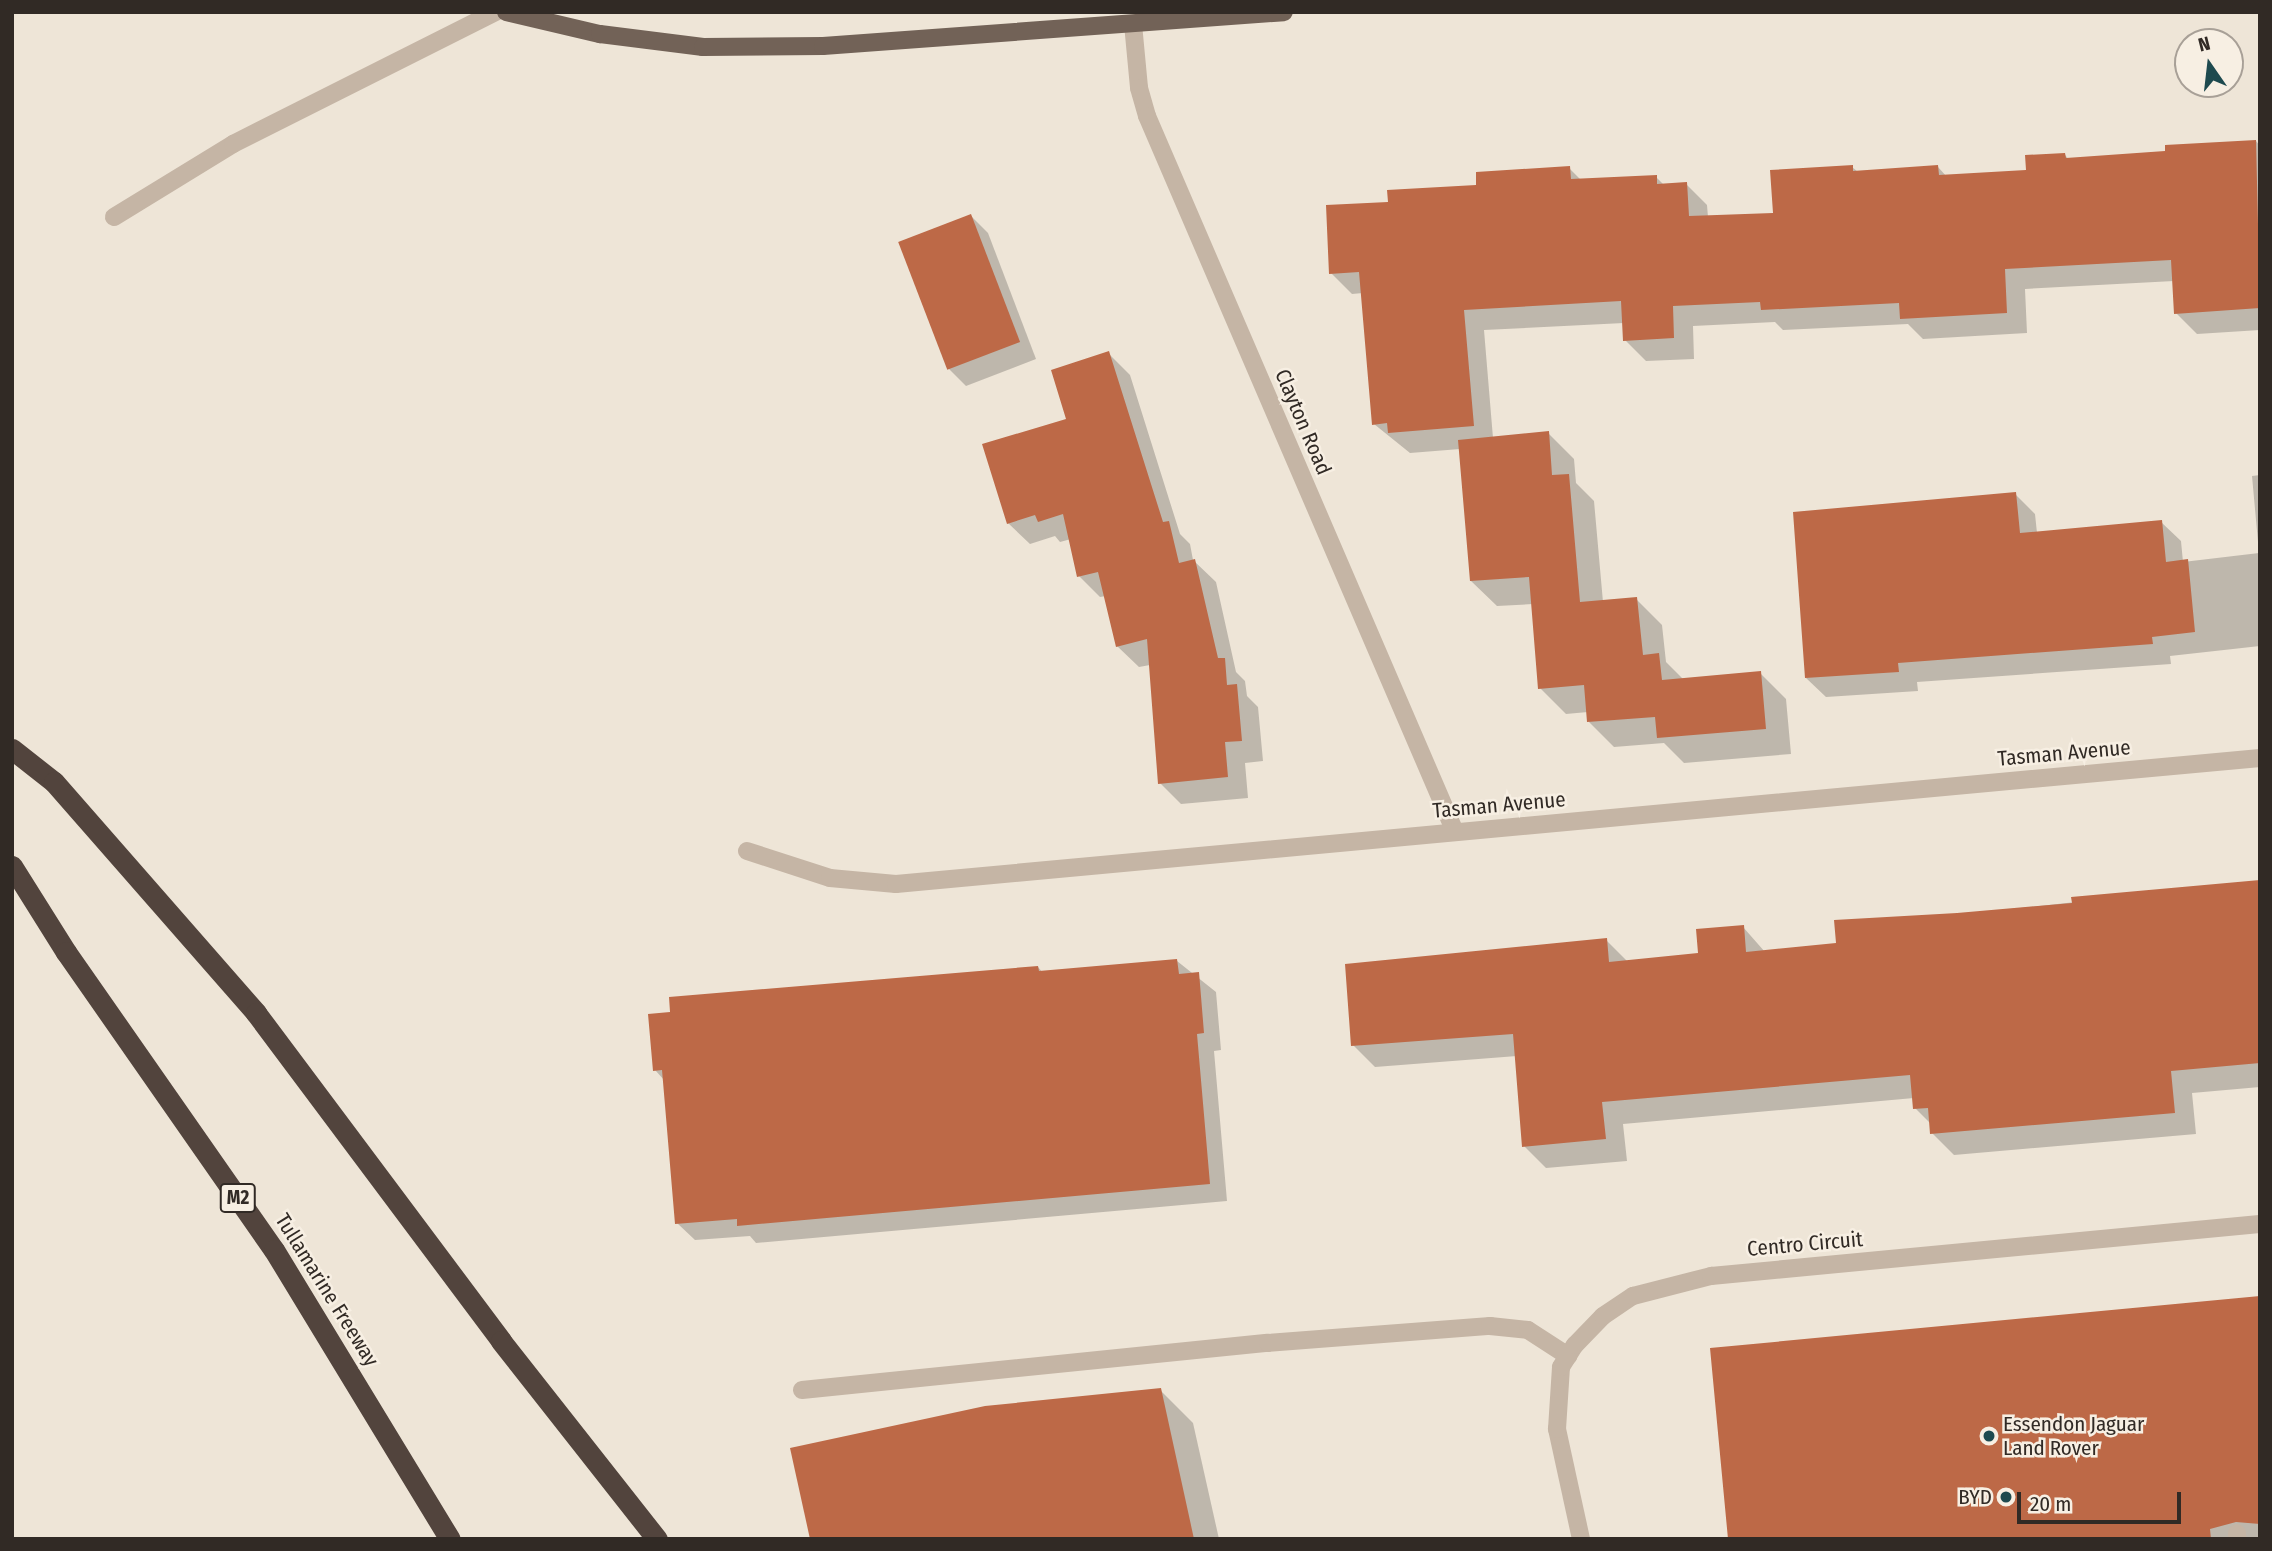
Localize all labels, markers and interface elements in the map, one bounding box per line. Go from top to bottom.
north arrow [2174,28,2244,98]
text: N [2196,32,2213,57]
street label: Clayton Road [1269,365,1337,479]
street label: Tasman Avenue [1996,735,2132,771]
street label: Tasman Avenue [1431,787,1567,823]
road number: M2 [219,1182,257,1214]
street label: Tullamarine Freeway [270,1209,384,1371]
street label: Centro Circuit [1746,1226,1864,1262]
place label: Essendon Jaguar Land Rover [2003,1411,2144,1461]
marker: Essendon Jaguar Land Rover [1981,1428,1997,1444]
scale bar [2020,1478,2184,1522]
place label: BYD [1958,1484,1992,1510]
marker: BYD [1998,1489,2014,1505]
text: 20 m [2030,1491,2071,1517]

